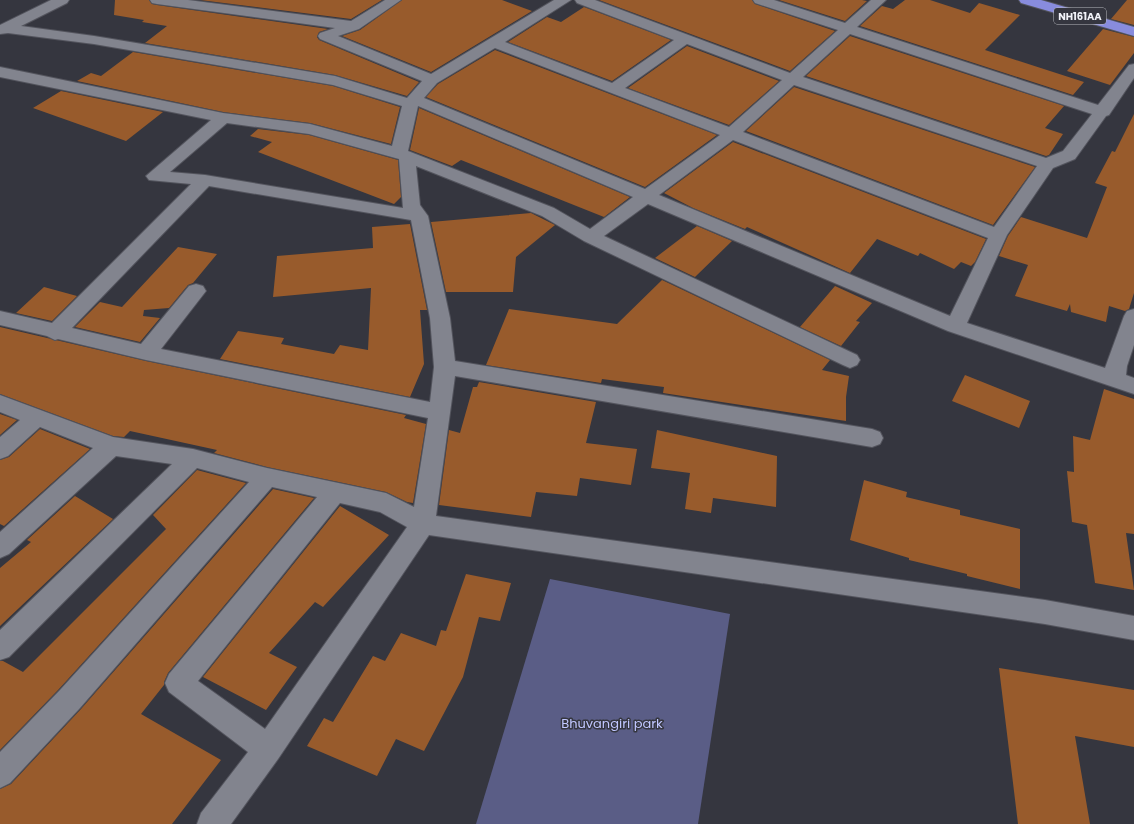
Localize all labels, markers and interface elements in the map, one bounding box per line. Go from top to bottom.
road number: NH161AA [1054,8,1106,24]
park label: Bhuvangiri park [561,714,663,733]

